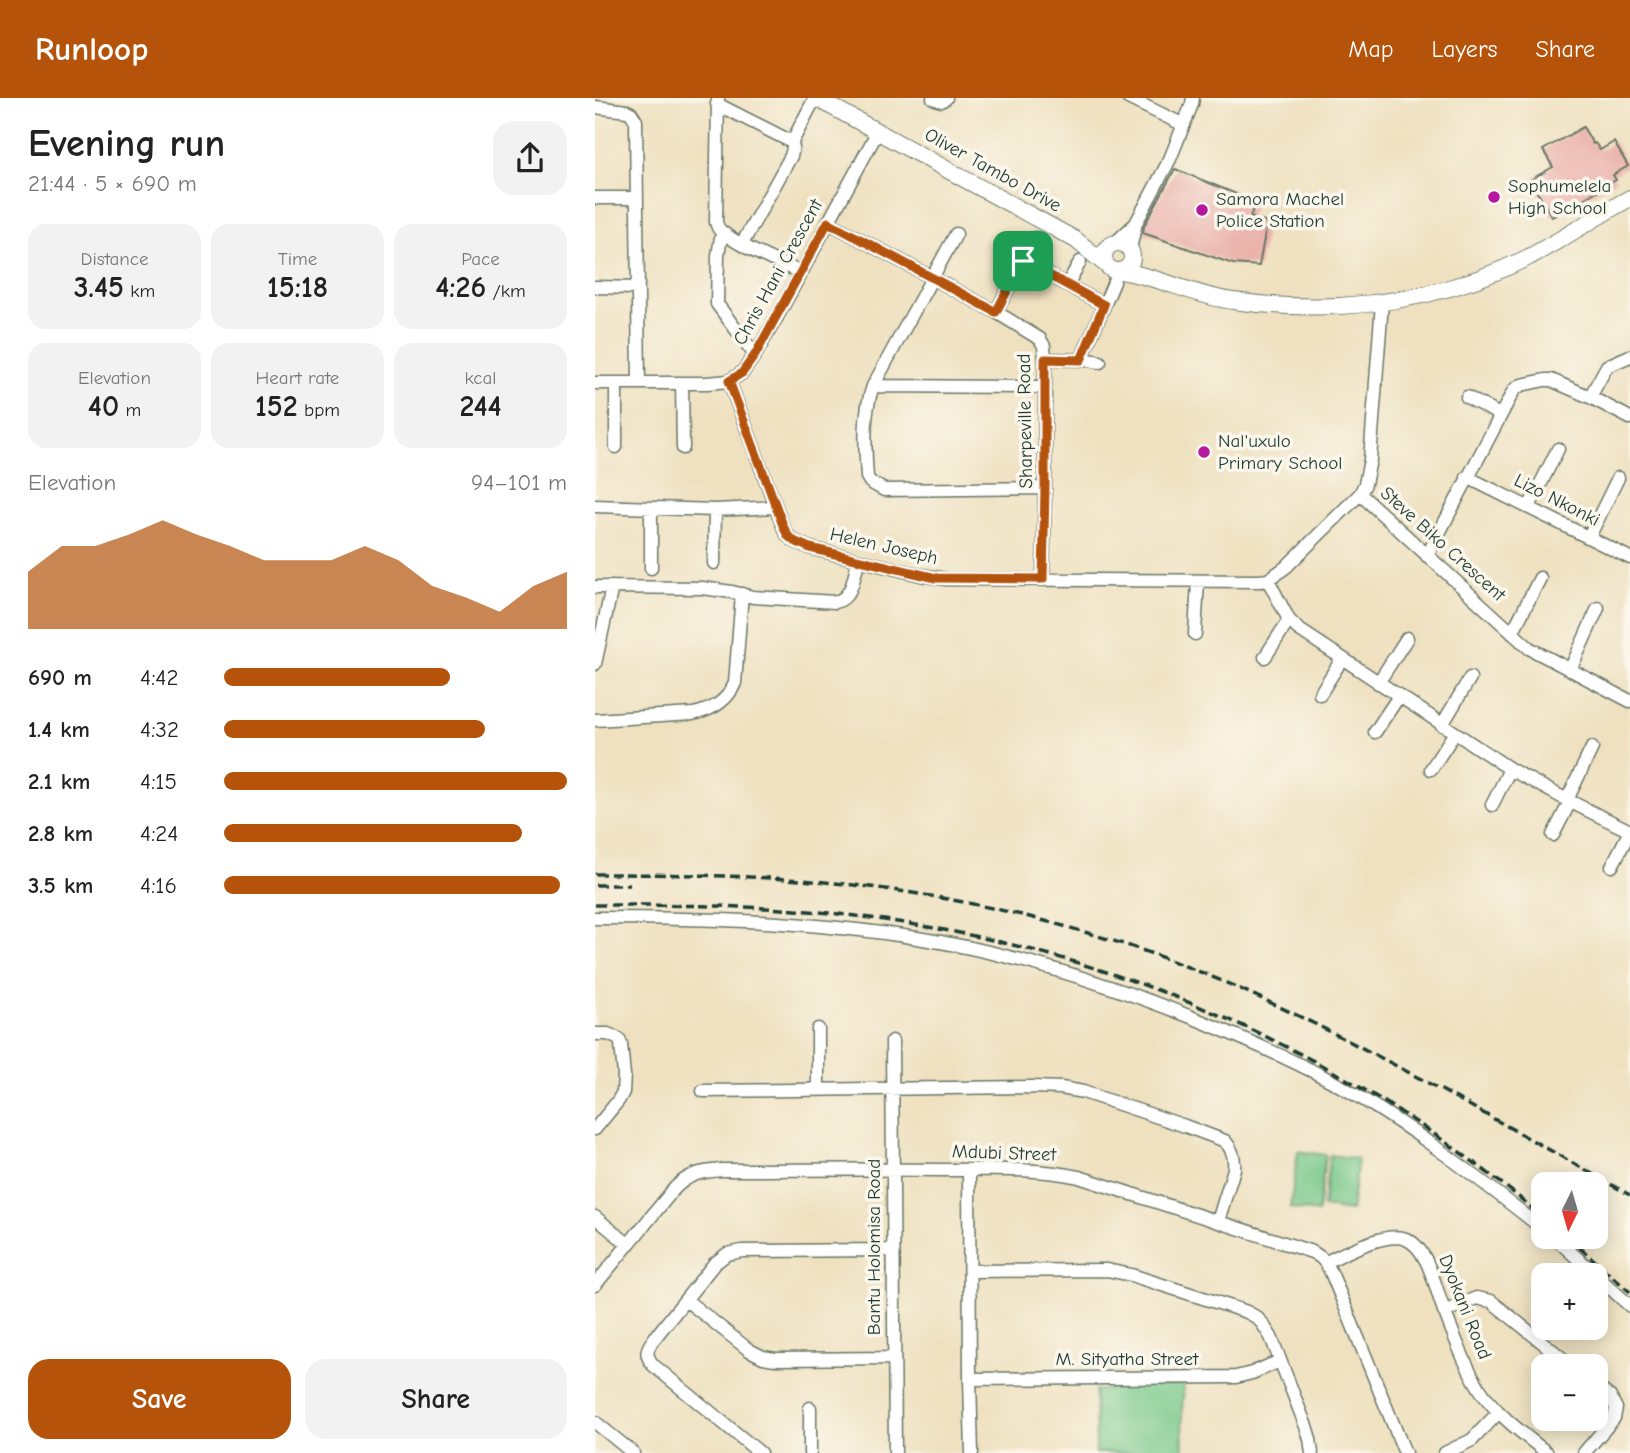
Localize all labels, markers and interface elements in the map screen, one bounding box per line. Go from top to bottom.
text: Runloop [35,30,148,68]
text: Map [1348,35,1394,63]
text: Layers [1432,35,1497,63]
text: Share [1535,35,1595,63]
button: share [493,121,567,195]
text: Evening run [28,122,225,166]
street label: Oliver Tambo Drive [921,123,1065,217]
text: 21:44 · 5 × 690 m [28,170,197,197]
place label: Sophumelela High School [1508,175,1611,219]
place label: Samora Machel Police Station [1216,188,1344,232]
marker: Sophumelela High School [1486,189,1502,205]
street label: Chris Hani Crescent [729,195,828,349]
marker: Samora Machel Police Station [1194,202,1210,218]
pin [993,231,1053,291]
icon: arrive [1004,242,1042,280]
text: Distance [80,248,149,270]
text: Time [278,248,317,270]
text: Pace [461,248,500,270]
text: 3.45 [74,270,124,305]
text: 15:18 [267,270,328,305]
text: 4:26 [435,270,486,305]
text: km [124,280,155,302]
text: /km [486,280,526,302]
street label: Sharpeville Road [1013,353,1037,489]
text: Elevation [78,367,151,389]
text: Heart rate [256,367,339,389]
text: kcal [465,367,496,389]
text: 40 [88,389,119,424]
text: 152 [255,389,298,424]
text: 244 [459,389,502,424]
text: m [119,399,141,421]
text: bpm [298,399,340,421]
place label: Nal'uxulo Primary School [1218,430,1343,474]
marker: Nal'uxulo Primary School [1196,444,1212,460]
text: Elevation [28,469,116,496]
text: 94–101 m [471,469,567,496]
street label: Lizo Nkonki [1510,469,1604,531]
street label: Steve Biko Crescent [1376,482,1510,606]
street label: Helen Joseph [828,523,940,569]
text: 690 m [28,664,92,691]
text: 4:42 [140,664,178,691]
text: 1.4 km [28,716,90,743]
text: 4:32 [140,716,179,743]
text: 2.1 km [28,768,90,795]
text: 4:15 [140,768,177,795]
text: 2.8 km [28,820,93,847]
text: 4:24 [140,820,178,847]
text: 3.5 km [28,872,93,899]
text: 4:16 [140,872,177,899]
street label: Mdubi Street [952,1140,1057,1166]
street label: Bantu Holomisa Road [863,1159,885,1335]
north arrow [1531,1172,1608,1250]
map controls [1531,1172,1608,1431]
street label: Dyokani Road [1434,1251,1496,1363]
button: + [1531,1263,1608,1340]
street label: M. Sityatha Street [1056,1348,1199,1370]
button: − [1531,1354,1608,1431]
button: Save [28,1359,291,1439]
button: Share [305,1359,567,1439]

